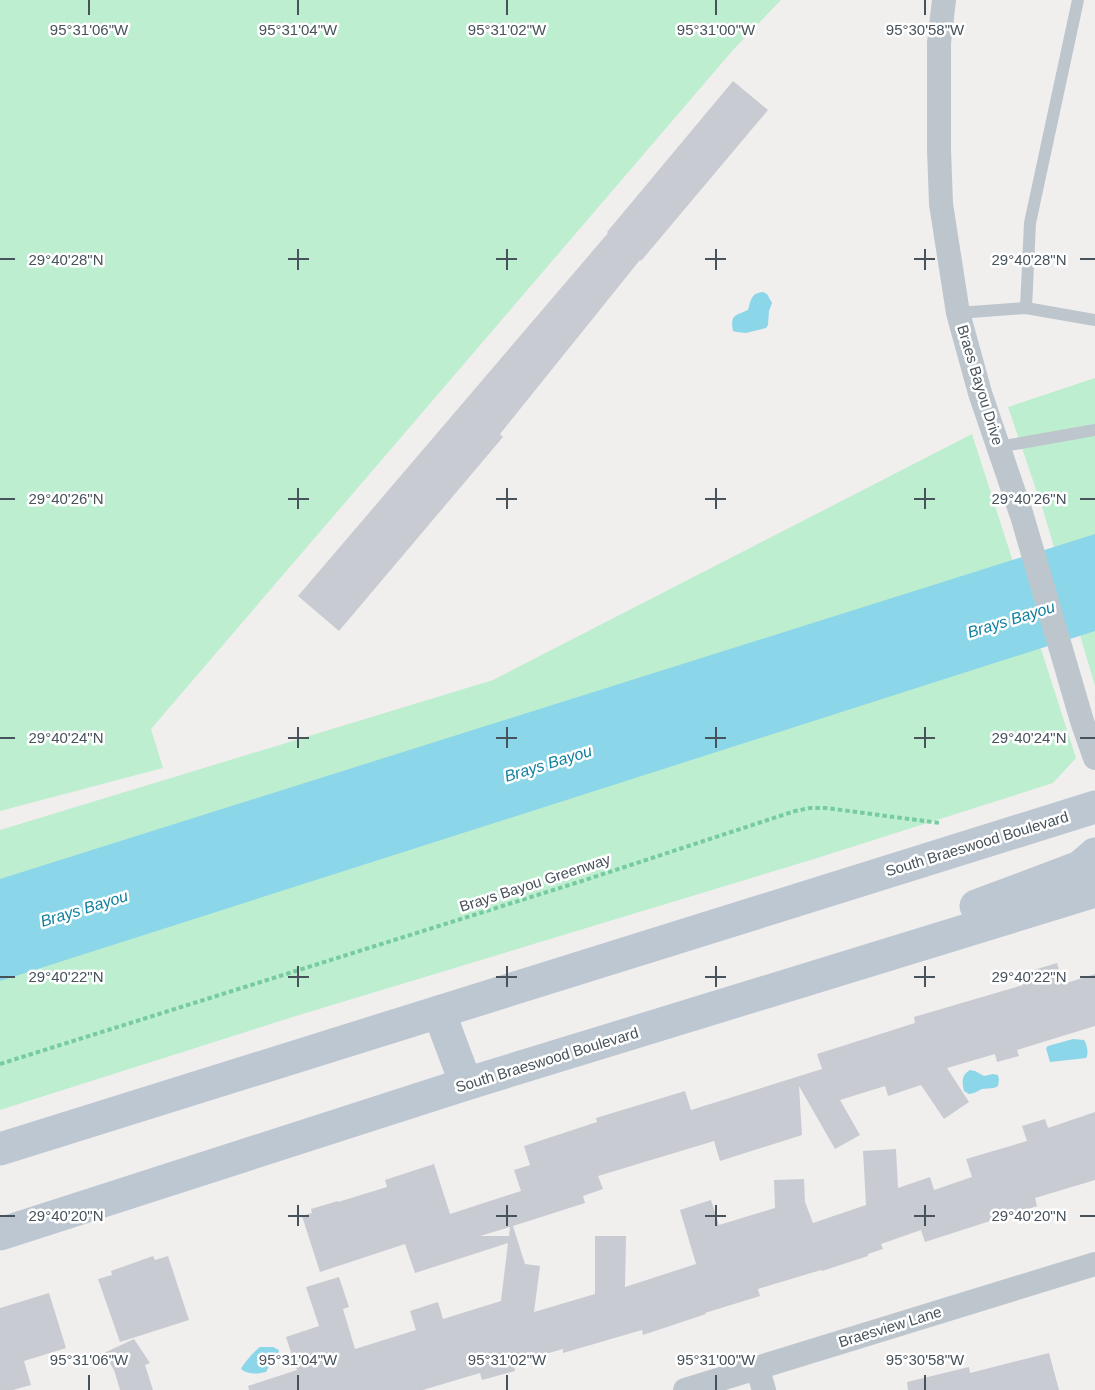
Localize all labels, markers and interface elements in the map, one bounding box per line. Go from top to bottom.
text: 95°31'06"W [50,21,129,38]
text: 95°31'04"W [259,21,338,38]
text: 95°31'02"W [468,21,547,38]
text: 95°31'00"W [677,21,756,38]
text: 95°30'58"W [886,21,965,38]
text: 29°40'28"N [28,251,104,268]
text: 29°40'28"N [991,251,1067,268]
street label: Braes Bayou Drive [954,323,1007,447]
text: 29°40'26"N [28,490,104,507]
text: 29°40'26"N [991,490,1067,507]
water label: Brays Bayou [965,598,1057,641]
text: 29°40'24"N [28,729,104,746]
text: 29°40'24"N [991,729,1067,746]
water label: Brays Bayou [502,742,594,785]
street label: South Braeswood Boulevard [883,808,1070,879]
street label: Brays Bayou Greenway [457,850,613,915]
water label: Brays Bayou [38,887,130,930]
text: 29°40'22"N [28,968,104,985]
text: 29°40'22"N [991,968,1067,985]
street label: South Braeswood Boulevard [453,1024,640,1095]
text: 29°40'20"N [28,1207,104,1224]
text: 29°40'20"N [991,1207,1067,1224]
street label: Braesview Lane [836,1303,943,1350]
text: 95°31'06"W [50,1351,129,1368]
text: 95°31'04"W [259,1351,338,1368]
text: 95°31'02"W [468,1351,547,1368]
text: 95°31'00"W [677,1351,756,1368]
text: 95°30'58"W [886,1351,965,1368]

